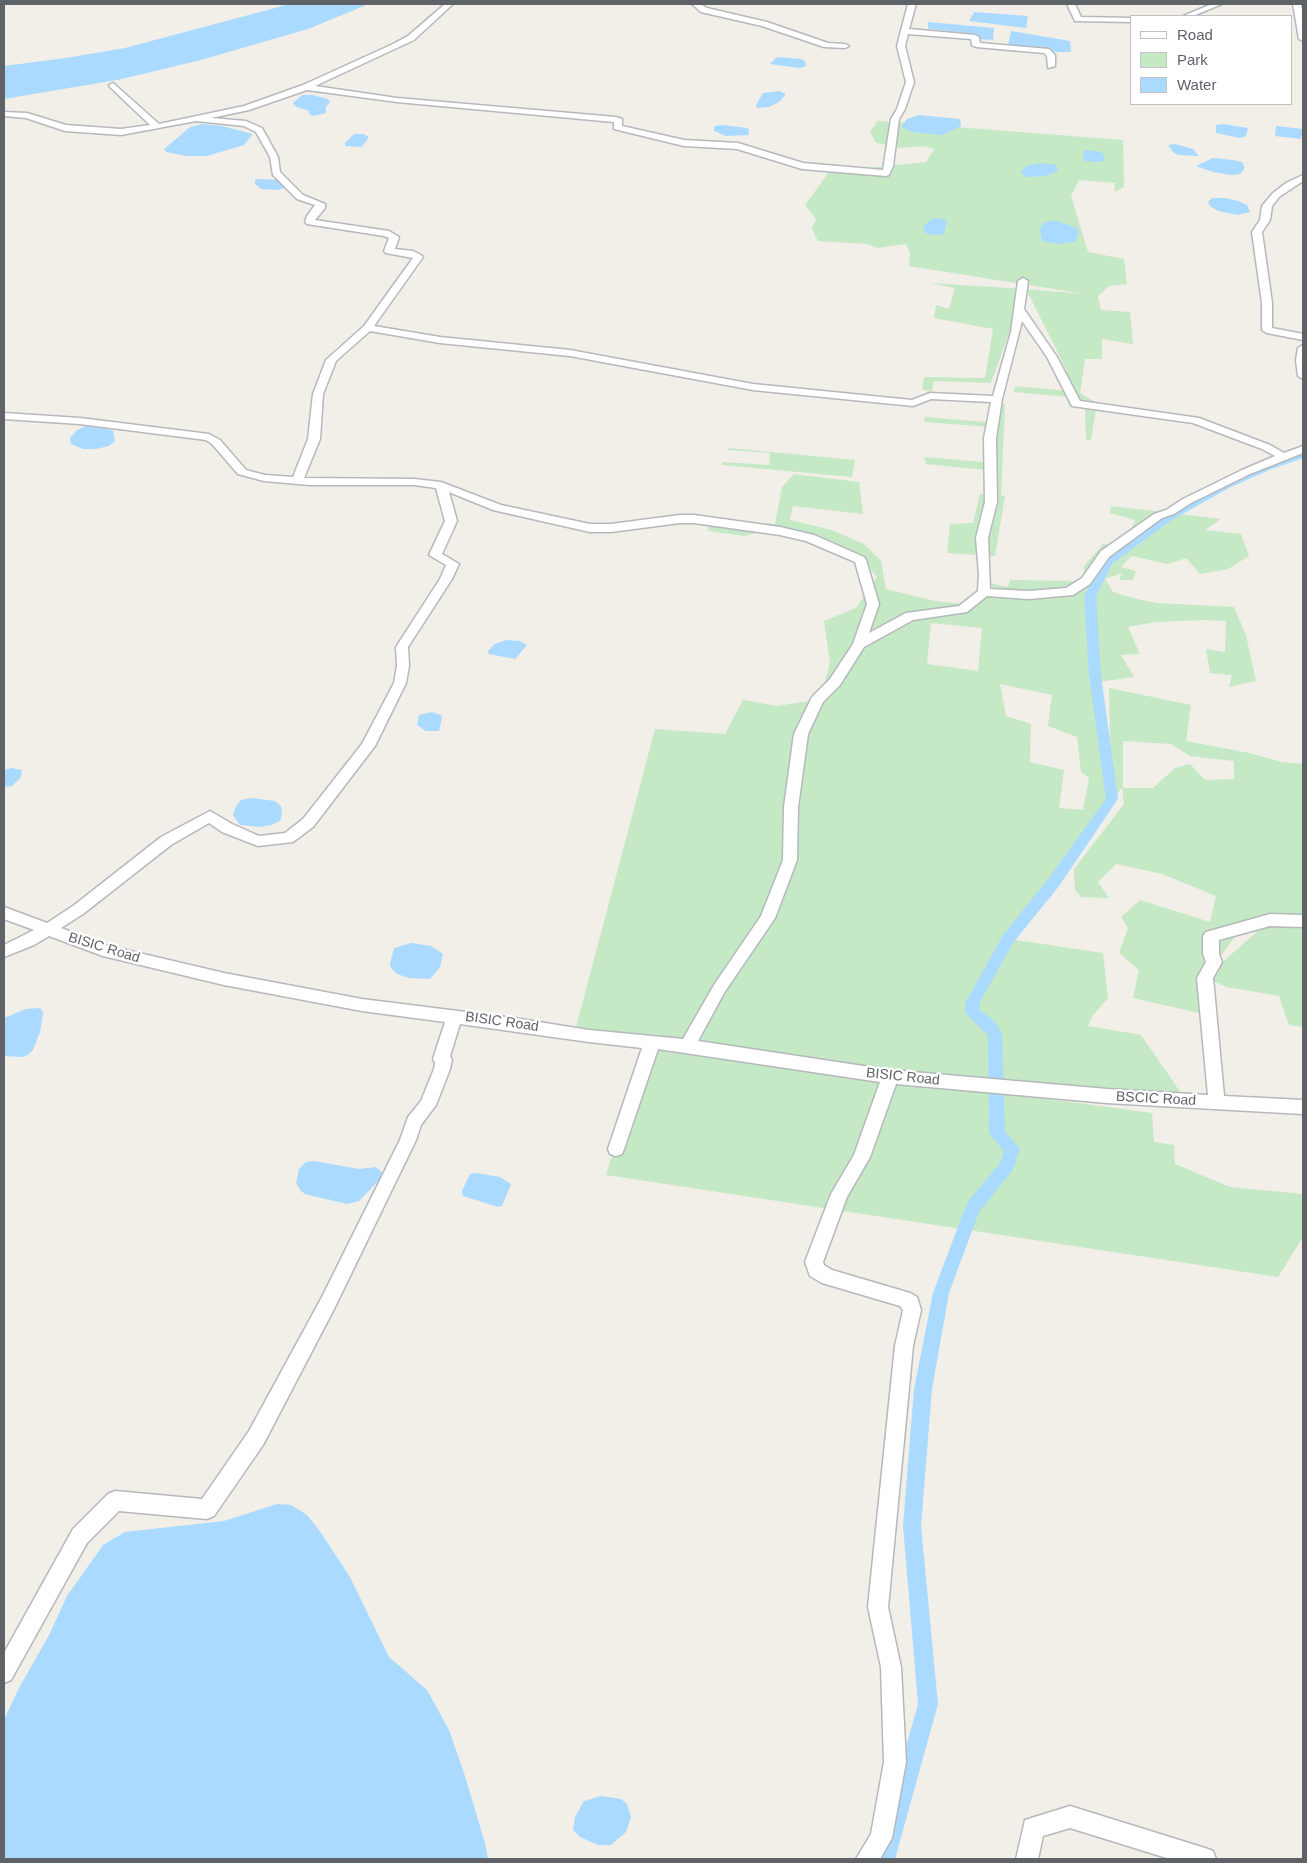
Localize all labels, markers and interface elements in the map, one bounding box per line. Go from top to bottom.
legend [1130,15,1292,105]
text: Road [1177,26,1213,43]
text: Park [1177,51,1208,68]
text: Water [1177,76,1216,93]
street label: BISIC Road [66,929,142,967]
street label: BISIC Road [464,1009,540,1035]
street label: BISIC Road [865,1065,941,1089]
street label: BSCIC Road [1116,1089,1196,1109]

